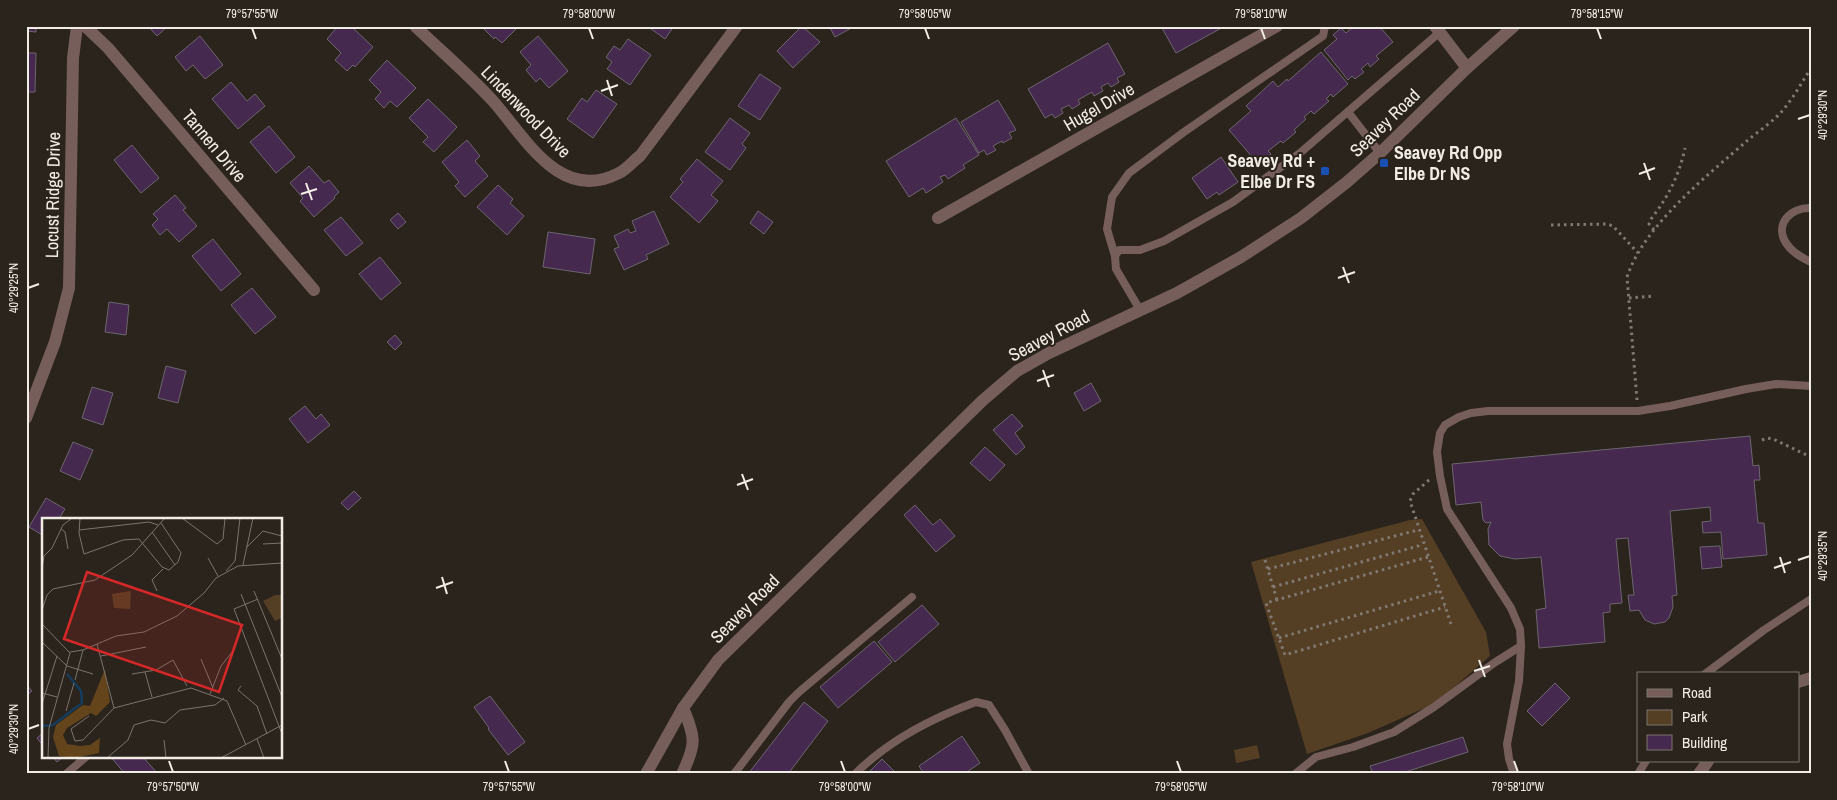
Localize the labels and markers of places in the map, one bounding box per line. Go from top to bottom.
place label: Seavey Rd Opp Elbe Dr NS [1394,140,1502,186]
place label: Seavey Rd + Elbe Dr FS [1228,148,1315,194]
marker: Seavey Rd Opp Elbe Dr NS [1378,157,1390,169]
marker: Seavey Rd + Elbe Dr FS [1319,165,1331,177]

